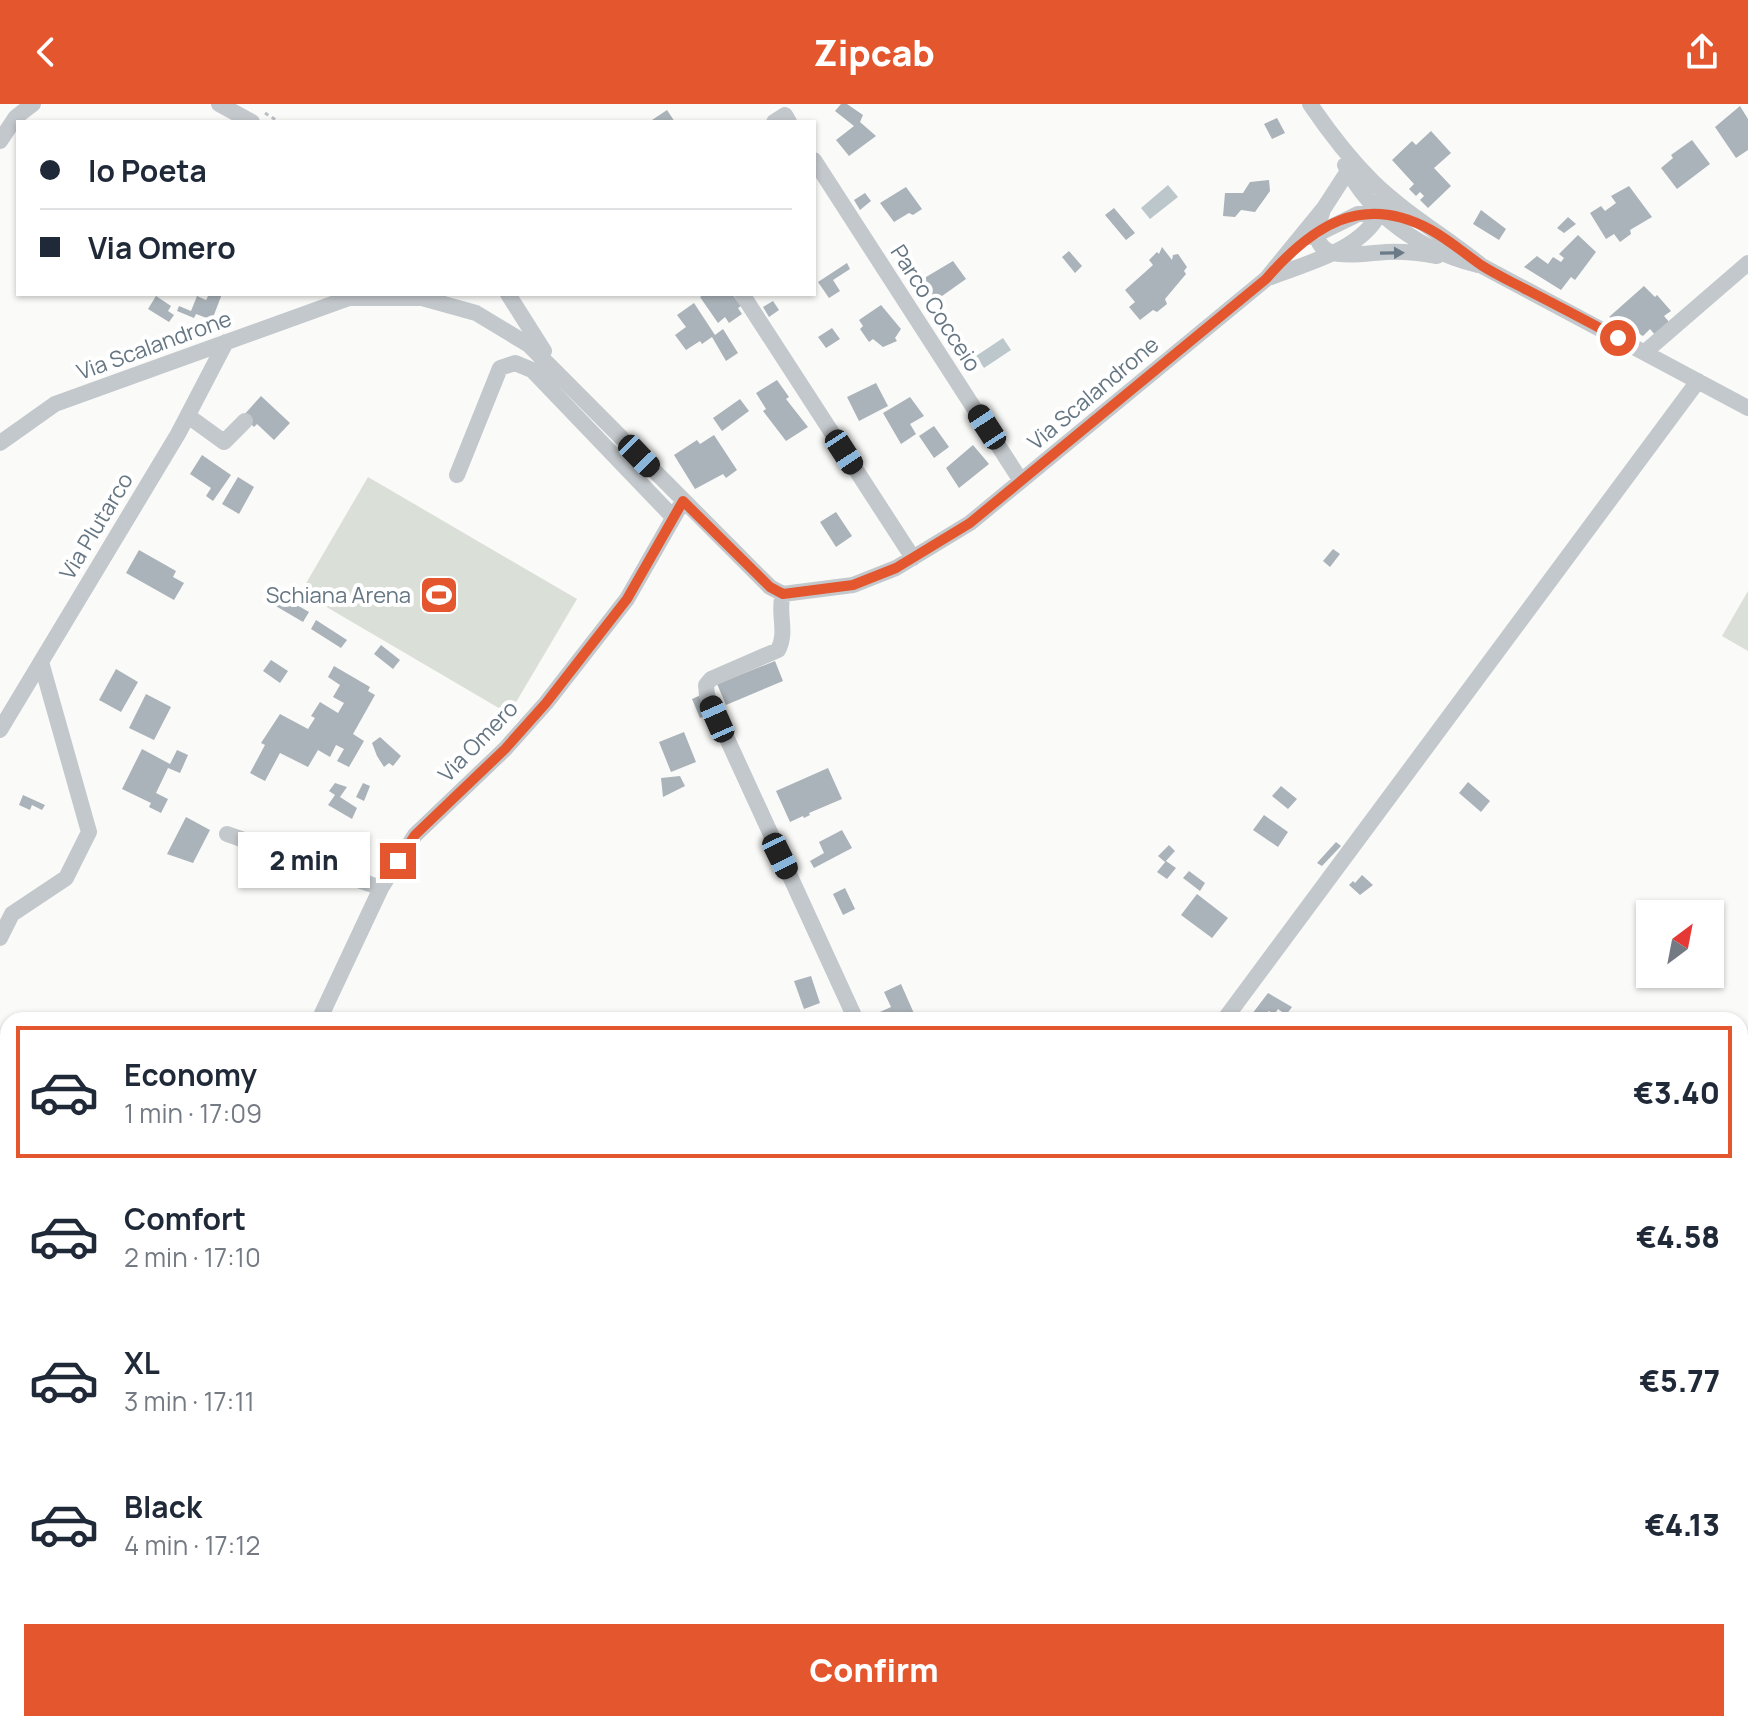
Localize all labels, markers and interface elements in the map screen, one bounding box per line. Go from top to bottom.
text: Zipcab [813,28,935,77]
icon: back [24,30,68,74]
icon: share [1680,30,1724,74]
text: Io Poeta [88,150,207,191]
text: Via Omero [88,227,236,268]
street label: Parco Cocceio [884,239,988,377]
one-way arrow [1380,246,1405,259]
street label: Via Scalandrone [73,303,236,387]
route start [1600,320,1636,356]
street label: Via Scalandrone [1021,329,1165,457]
car [964,400,1010,454]
car [821,425,867,479]
car [614,430,664,482]
street label: Via Plutarco [52,467,140,585]
sports icon: Schiana Arena [418,574,460,616]
place label: Schiana Arena [266,580,411,610]
car [696,692,738,746]
street label: Via Omero [432,694,524,788]
car [759,829,801,883]
callout: 2 min [238,833,370,889]
text: 2 min [270,842,338,878]
route end [380,843,416,879]
north arrow [1636,900,1724,988]
map controls [1636,900,1724,988]
text: Economy [124,1054,257,1095]
icon: car [28,1056,100,1128]
text: €3.40 [1633,1072,1720,1113]
text: 1 min · 17:09 [124,1095,262,1131]
text: Comfort [124,1198,246,1239]
icon: car [28,1200,100,1272]
text: €4.58 [1636,1216,1720,1257]
text: 2 min · 17:10 [124,1239,261,1275]
text: XL [124,1342,160,1383]
icon: car [28,1344,100,1416]
text: €5.77 [1639,1360,1720,1401]
text: 3 min · 17:11 [124,1383,255,1419]
text: Black [124,1486,202,1527]
icon: car [28,1488,100,1560]
text: €4.13 [1645,1504,1720,1545]
text: 4 min · 17:12 [124,1527,260,1563]
button: Confirm [24,1624,1724,1716]

